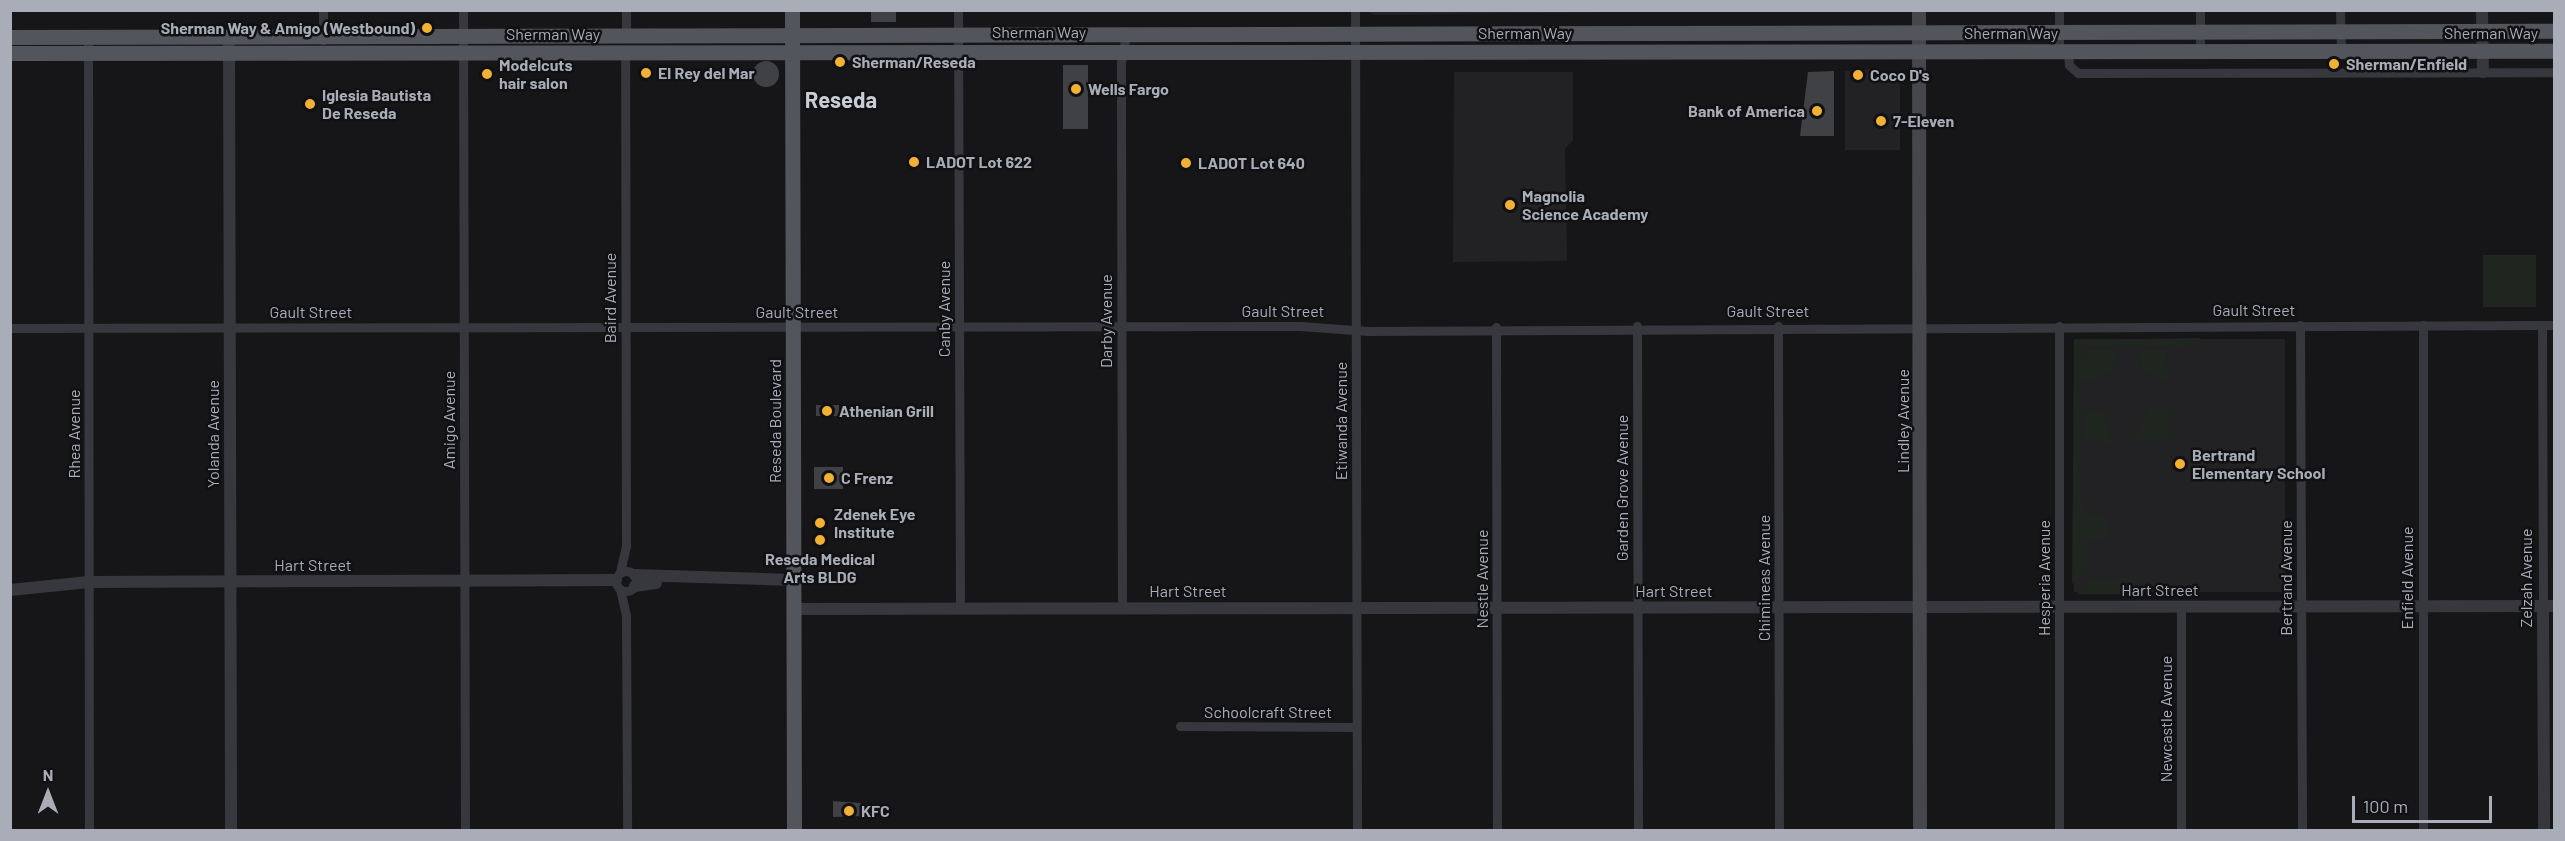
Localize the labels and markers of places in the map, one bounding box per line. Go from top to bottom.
place label: Sherman Way & Amigo (Westbound) [161,18,415,38]
marker: Sherman Way & Amigo (Westbound) [420,21,434,35]
place label: Sherman/Reseda [852,52,976,72]
place label: Sherman/Enfield [2346,54,2467,74]
place label: Modelcuts hair salon [499,55,572,93]
marker: Sherman/Reseda [833,55,847,69]
marker: Sherman/Enfield [2327,57,2341,71]
place label: El Rey del Mar [658,63,755,83]
place label: Coco D's [1870,65,1929,85]
marker: El Rey del Mar [639,66,653,80]
marker: Modelcuts hair salon [480,67,494,81]
marker: Coco D's [1851,68,1865,82]
place label: Wells Fargo [1088,79,1169,99]
marker: Wells Fargo [1069,82,1083,96]
place label: Iglesia Bautista De Reseda [322,85,431,123]
marker: Iglesia Bautista De Reseda [303,97,317,111]
place label: Bank of America [1688,101,1805,121]
marker: Bank of America [1810,104,1824,118]
place label: 7-Eleven [1893,111,1954,131]
marker: 7-Eleven [1874,114,1888,128]
place label: LADOT Lot 622 [926,152,1032,172]
place label: LADOT Lot 640 [1198,153,1305,173]
marker: LADOT Lot 622 [907,155,921,169]
marker: LADOT Lot 640 [1179,156,1193,170]
place label: Magnolia Science Academy [1522,186,1648,224]
marker: Magnolia Science Academy [1503,198,1517,212]
place label: Athenian Grill [839,401,934,421]
marker: Athenian Grill [820,404,834,418]
place label: Bertrand Elementary School [2192,445,2325,483]
marker: Bertrand Elementary School [2173,457,2187,471]
place label: C Frenz [841,468,893,488]
marker: C Frenz [822,471,836,485]
place label: Zdenek Eye Institute [834,504,915,542]
marker: Zdenek Eye Institute [811,514,829,532]
marker: Reseda Medical Arts BLDG [813,533,827,547]
place label: Reseda Medical Arts BLDG [765,549,875,587]
place label: KFC [861,801,890,821]
marker: KFC [842,804,856,818]

